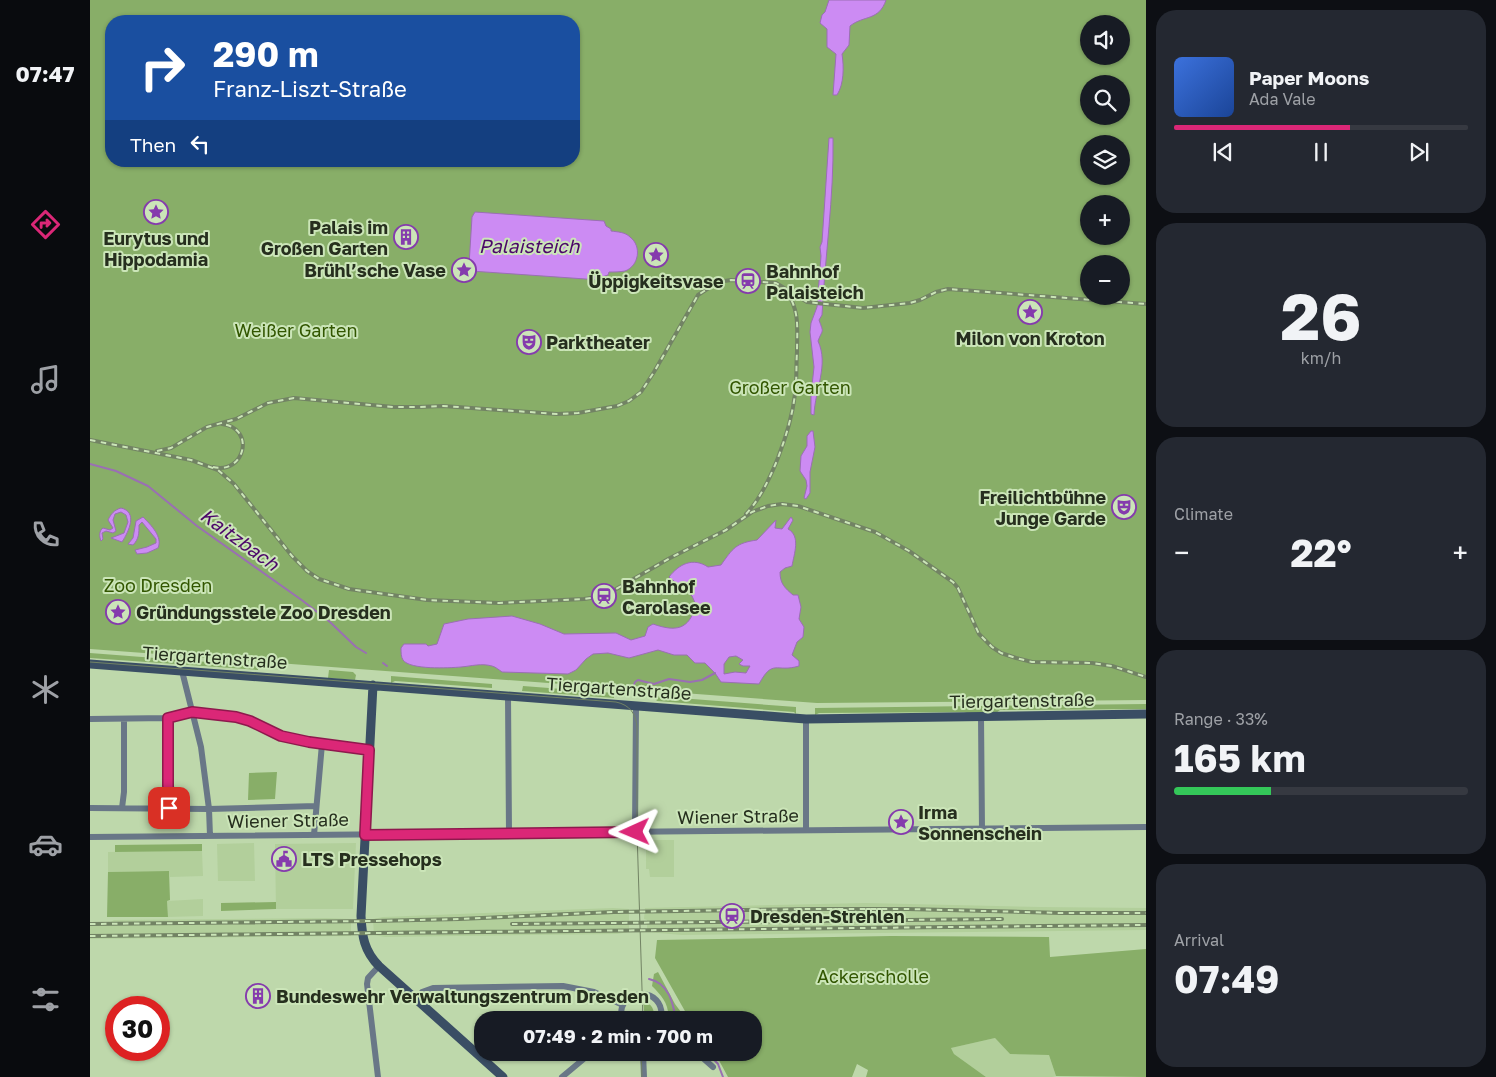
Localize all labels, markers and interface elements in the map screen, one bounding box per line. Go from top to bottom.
map controls [1080,15,1130,305]
button: sound [1080,15,1130,65]
text: 290 m [213,33,319,75]
icon: right [130,35,195,100]
text: 07:47 [15,60,75,87]
text: Paper Moons [1249,66,1369,89]
text: Franz-Liszt-Straße [213,75,407,102]
button: search [1080,75,1130,125]
text: Ada Vale [1249,89,1315,109]
icon: left [186,130,214,158]
text: Then [130,133,176,156]
button: layers [1080,135,1130,185]
icon: previous [1209,138,1237,166]
icon: pause [1307,138,1335,166]
icon: next [1405,138,1433,166]
button: + [1080,195,1130,245]
place icon: Eurytus und Hippodamia [143,199,169,225]
icon: directions [28,207,63,242]
place label: Palais im Großen Garten [261,216,388,259]
building icon: Palais im Großen Garten [393,224,419,250]
place label: Eurytus und Hippodamia [103,227,209,270]
water label: Palaisteich [479,234,581,257]
place icon: Üppigkeitsvase [643,242,669,268]
button: − [1080,255,1130,305]
place icon: Brühl’sche Vase [451,257,477,283]
place label: Brühl’sche Vase [304,259,446,281]
place label: Bahnhof Palaisteich [766,260,864,303]
station icon: Bahnhof Palaisteich [735,268,761,294]
place label: Üppigkeitsvase [588,270,724,292]
text: 26 [1281,276,1361,354]
place icon: Milon von Kroton [1017,299,1043,325]
park label: Weißer Garten [234,319,358,341]
place label: Milon von Kroton [955,327,1105,349]
theatre icon: Parktheater [516,329,542,355]
place label: Parktheater [546,331,650,353]
text: km/h [1301,348,1341,368]
icon: music [28,362,63,397]
park label: Großer Garten [729,376,851,398]
place label: Freilichtbühne Junge Garde [979,486,1106,529]
theatre icon: Freilichtbühne Junge Garde [1111,494,1137,520]
water label: Kaitzbach [196,503,285,576]
text: Climate [1174,504,1233,524]
icon: phone [28,517,63,552]
text: 22° [1290,530,1352,575]
text: − [1174,536,1189,569]
text: + [1453,536,1468,569]
park label: Zoo Dresden [104,574,212,596]
place label: Bahnhof Carolasee [622,575,711,618]
station icon: Bahnhof Carolasee [591,583,617,609]
place icon: Gründungsstele Zoo Dresden [105,599,131,625]
place label: Gründungsstele Zoo Dresden [136,601,391,623]
street label: Tiergartenstraße [142,641,288,673]
icon: climate [28,672,63,707]
street label: Tiergartenstraße [546,672,692,704]
street label: Tiergartenstraße [949,688,1095,712]
text: Range · 33% [1174,709,1268,729]
text: 165 km [1174,735,1306,780]
pin [148,787,190,829]
icon: arrive [155,794,183,822]
place label: Irma Sonnenschein [918,801,1042,844]
street label: Wiener Straße [677,804,799,828]
position arrow [608,805,660,857]
street label: Wiener Straße [227,808,349,832]
place icon: Irma Sonnenschein [888,809,914,835]
icon: car [28,827,63,862]
public building icon: LTS Pressehops [271,846,297,872]
place label: LTS Pressehops [302,848,442,870]
station icon: Dresden-Strehlen [719,903,745,929]
place label: Dresden-Strehlen [750,905,905,927]
text: Arrival [1174,930,1224,950]
text: 07:49 [1174,956,1279,1001]
park label: Ackerscholle [817,965,929,987]
icon: filters [28,982,63,1017]
building icon: Bundeswehr Verwaltungszentrum Dresden [245,983,271,1009]
place label: Bundeswehr Verwaltungszentrum Dresden [276,985,649,1007]
speed limit sign: 30 [105,996,170,1061]
text: 07:49 · 2 min · 700 m [523,1024,713,1047]

